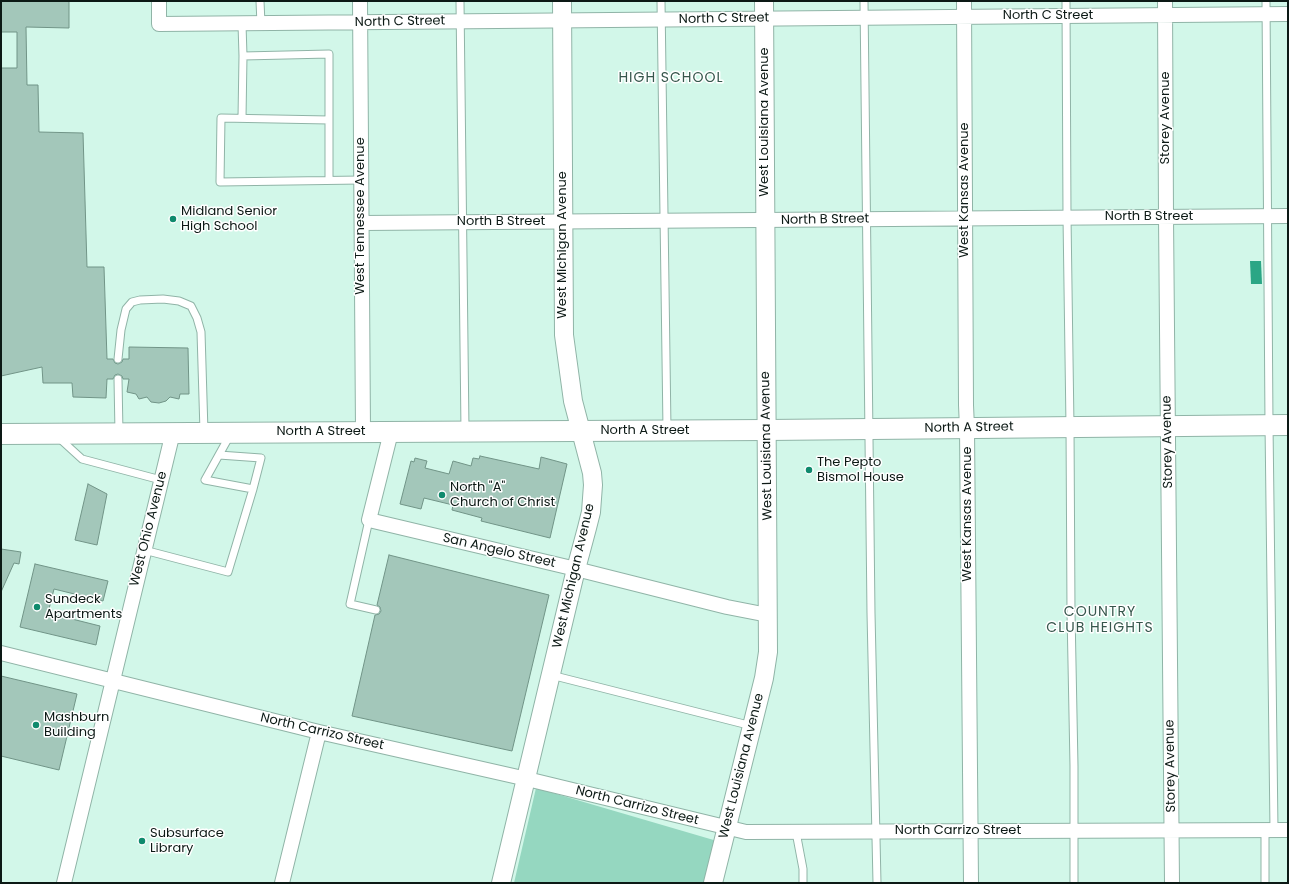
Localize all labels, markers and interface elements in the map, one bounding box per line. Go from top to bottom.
street label: North C Street [1003,8,1093,24]
street label: North C Street [679,10,769,28]
street label: North C Street [355,13,445,31]
street label: West Louisiana Avenue [757,47,773,197]
district label: HIGH SCHOOL [618,70,724,86]
street label: Storey Avenue [1158,71,1174,165]
street label: West Kansas Avenue [957,122,973,258]
street label: West Tennessee Avenue [353,137,369,295]
street label: West Michigan Avenue [555,171,571,319]
place label: Midland Senior High School [181,204,277,235]
street label: North B Street [1105,209,1193,225]
street label: North B Street [781,211,869,229]
marker: Midland Senior High School [168,214,178,224]
street label: North B Street [457,214,545,230]
street label: West Louisiana Avenue [758,371,776,521]
street label: Storey Avenue [1159,395,1177,489]
street label: North A Street [924,419,1014,437]
street label: North A Street [600,423,690,439]
street label: North A Street [276,424,366,440]
street label: West Kansas Avenue [960,446,976,582]
place label: The Pepto Bismol House [817,455,904,486]
marker: The Pepto Bismol House [804,465,814,475]
street label: West Ohio Avenue [127,470,171,588]
place label: North "A" Church of Christ [450,480,555,511]
marker: North "A" Church of Christ [437,490,447,500]
street label: West Michigan Avenue [550,502,598,650]
street label: San Angelo Street [441,530,557,572]
place label: Sundeck Apartments [45,592,122,623]
marker: Sundeck Apartments [32,602,42,612]
district label: COUNTRY CLUB HEIGHTS [1046,604,1154,636]
street label: West Louisiana Avenue [716,692,768,840]
place label: Mashburn Building [44,710,109,741]
street label: North Carrizo Street [259,710,385,754]
street label: Storey Avenue [1162,719,1180,813]
marker: Mashburn Building [31,720,41,730]
street label: North Carrizo Street [574,783,700,829]
street label: North Carrizo Street [895,823,1021,839]
place label: Subsurface Library [150,826,224,857]
marker: Subsurface Library [137,836,147,846]

